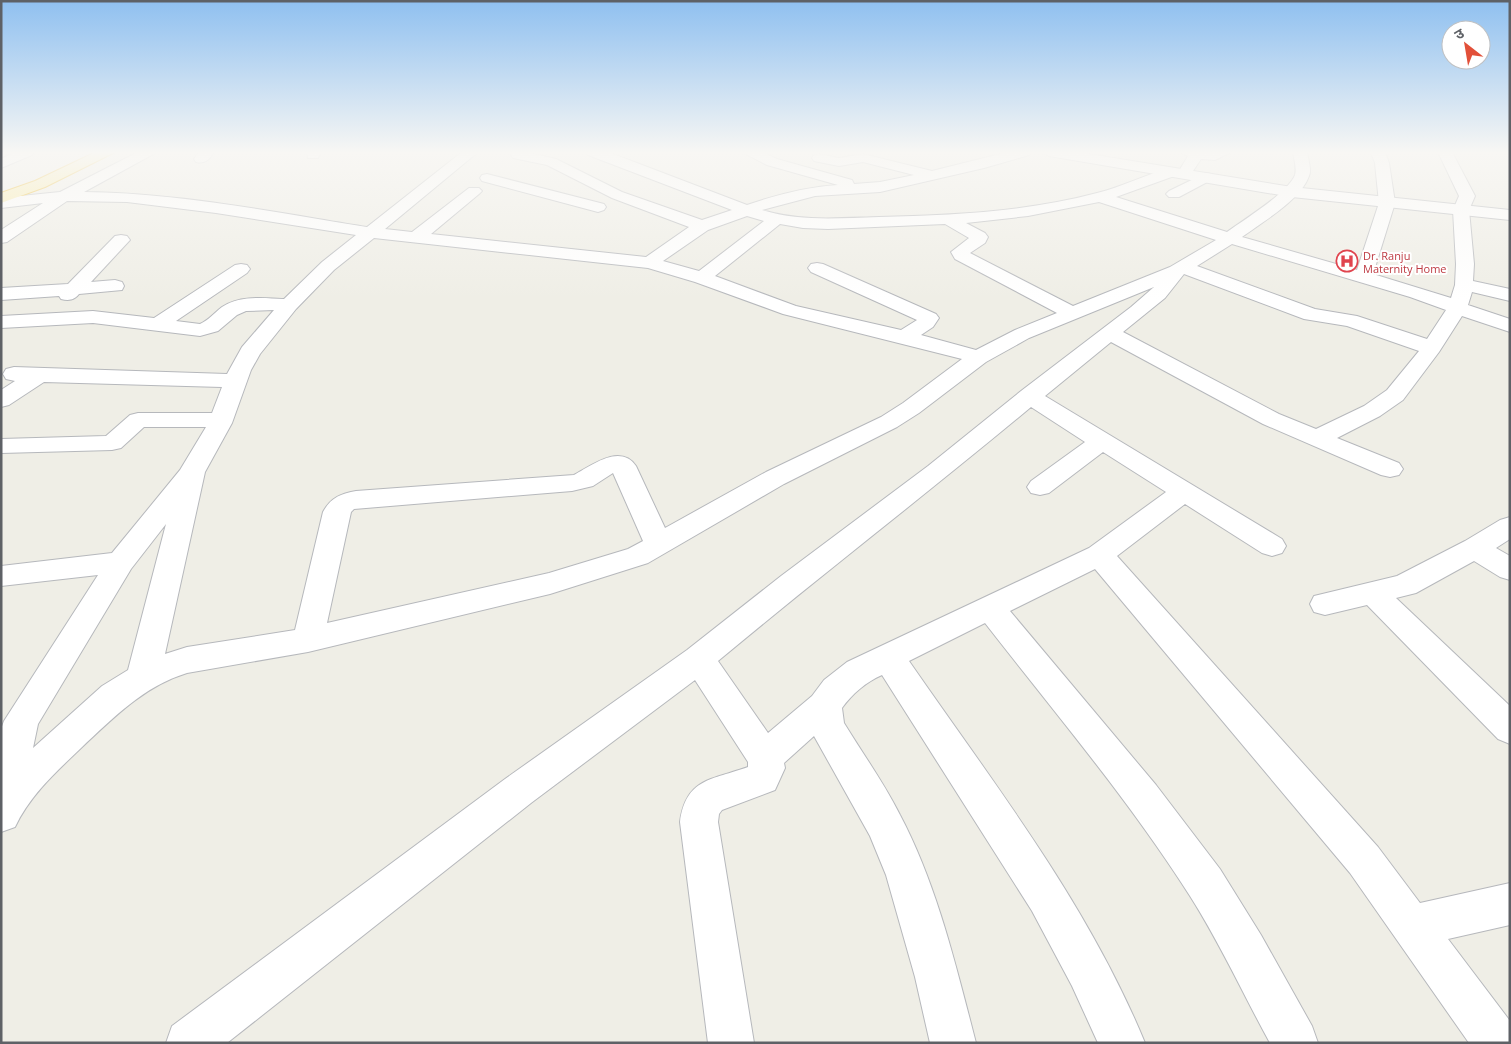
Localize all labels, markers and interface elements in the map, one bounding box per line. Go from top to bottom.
north arrow [1441,20,1491,70]
text: उ [1451,23,1468,44]
place label: Dr. Ranju Maternity Home [1363,248,1447,276]
hospital icon: Dr. Ranju Maternity Home [1335,249,1359,273]

